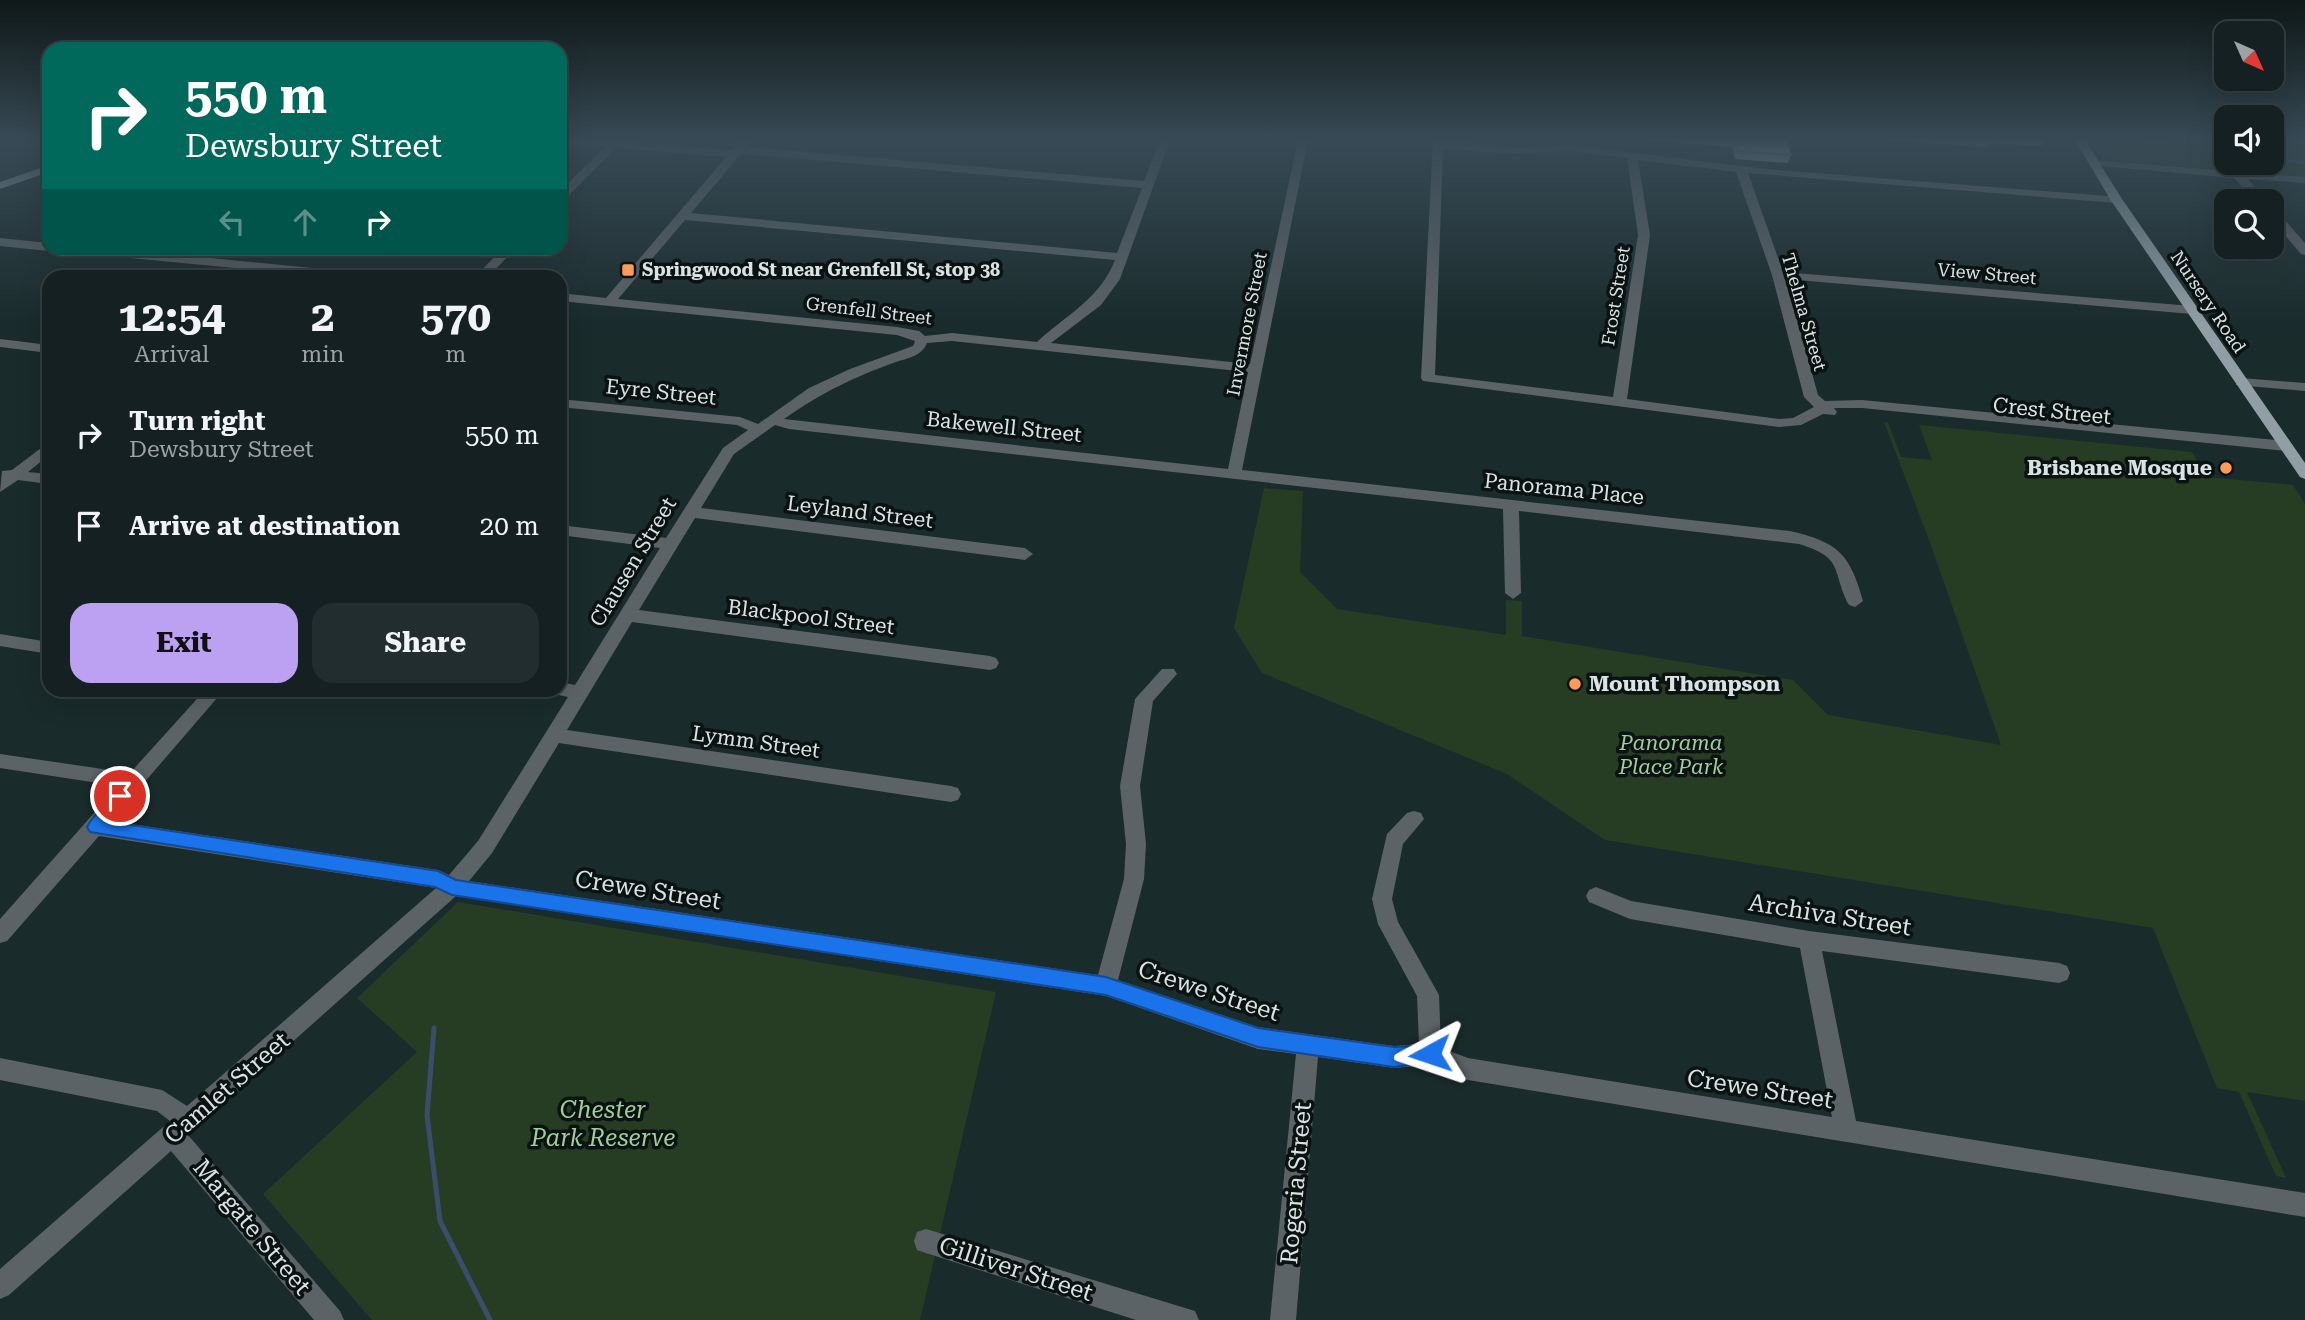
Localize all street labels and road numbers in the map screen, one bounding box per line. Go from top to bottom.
street label: Frost Street [1597,244,1634,347]
street label: Nursery Road [2167,247,2250,357]
street label: Invermore Street [1222,250,1271,398]
street label: Thelma Street [1778,251,1831,373]
street label: View Street [1937,259,2038,288]
street label: Grenfell Street [805,292,934,329]
street label: Eyre Street [604,374,718,410]
street label: Crest Street [1992,393,2112,429]
street label: Bakewell Street [925,407,1083,447]
street label: Panorama Place [1483,469,1645,509]
street label: Leyland Street [785,491,935,533]
street label: Clausen Street [585,493,681,631]
street label: Blackpool Street [726,595,896,639]
street label: Lymm Street [690,721,822,763]
street label: Crewe Street [573,865,723,915]
street label: Archiva Street [1747,888,1913,942]
street label: Crewe Street [1135,955,1283,1027]
street label: Camlet Street [159,1026,295,1150]
street label: Crewe Street [1685,1064,1835,1114]
street label: Rogeria Street [1275,1101,1317,1265]
street label: Margate Street [187,1154,317,1300]
street label: Gilliver Street [936,1231,1096,1307]

